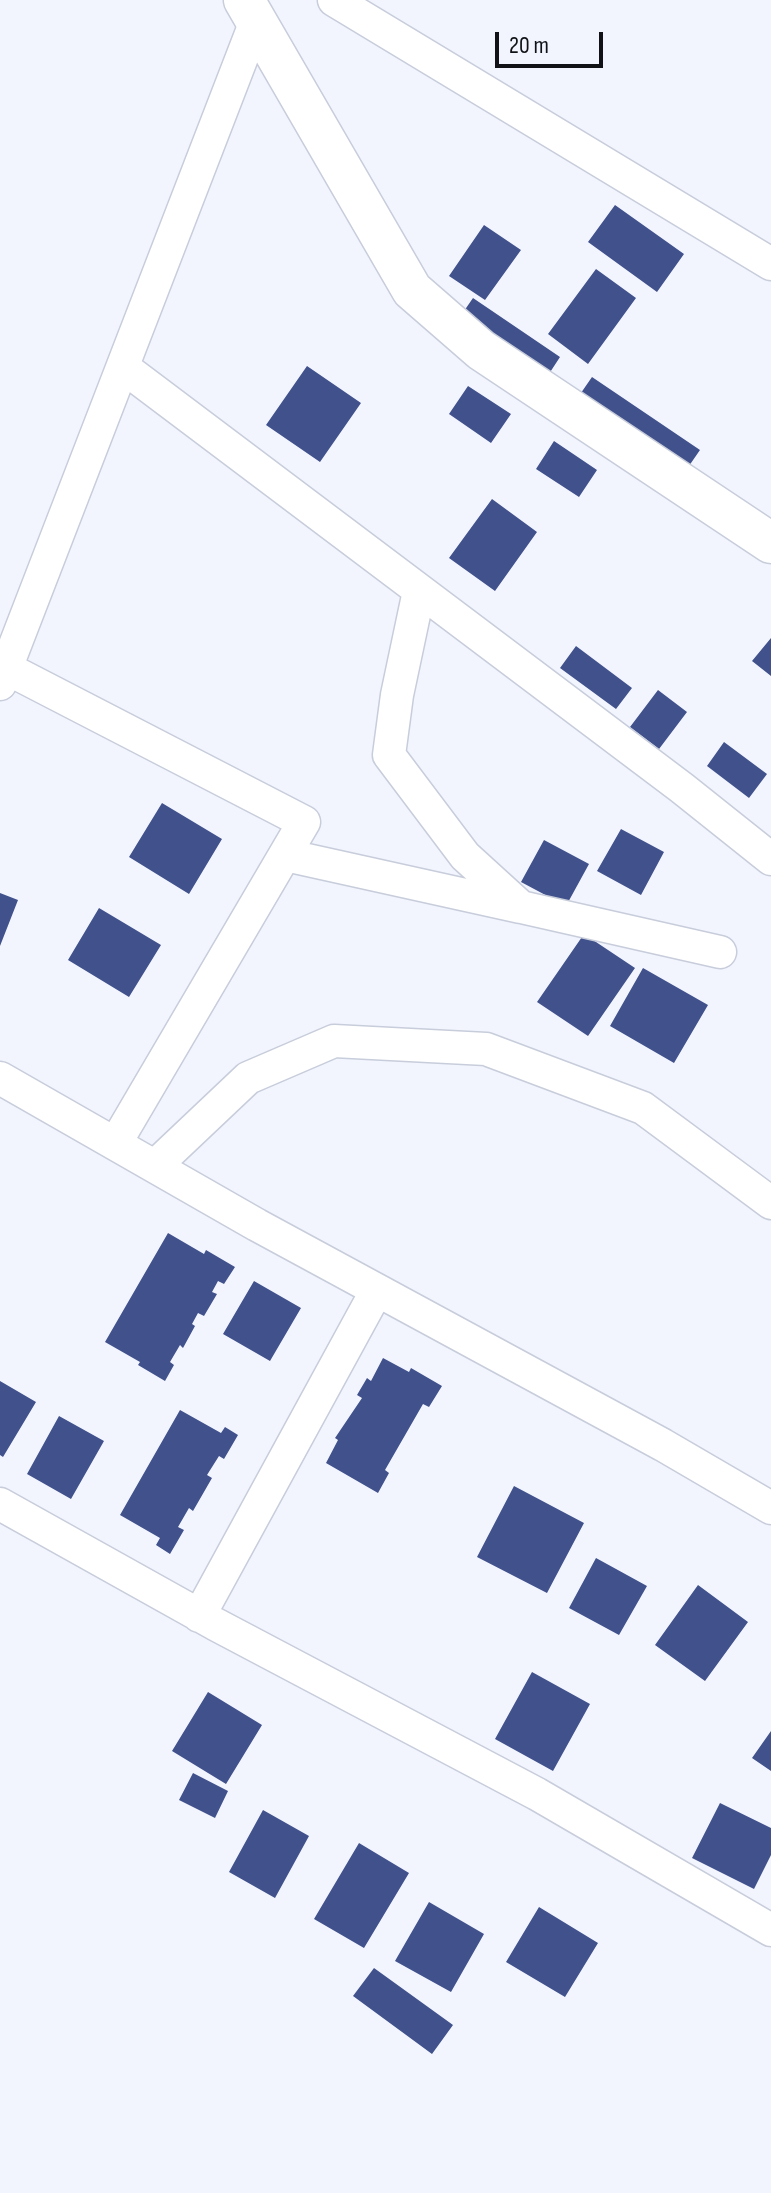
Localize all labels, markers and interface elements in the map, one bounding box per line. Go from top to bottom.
scale bar [499,16,607,66]
text: 20 m [509,31,549,60]

